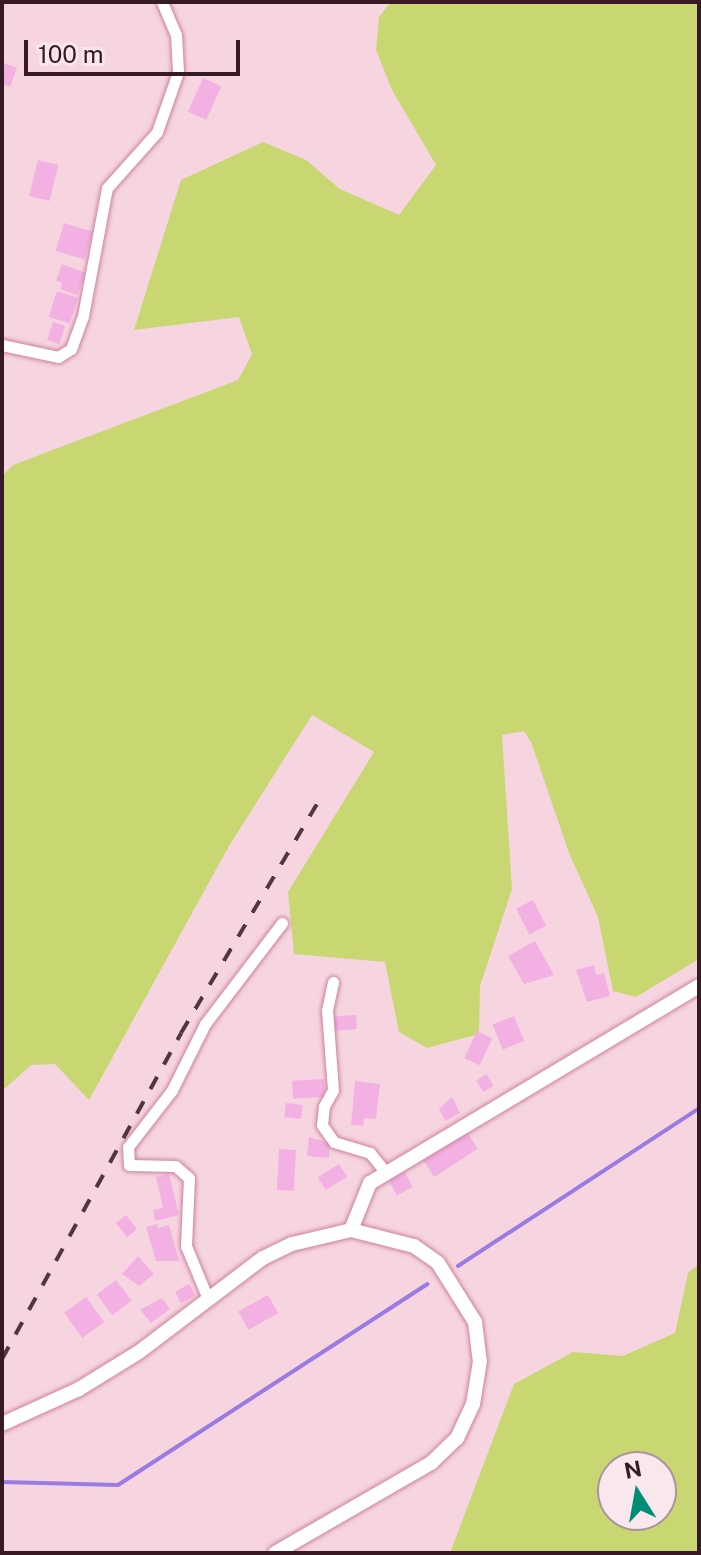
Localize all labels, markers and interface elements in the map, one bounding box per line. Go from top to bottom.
scale bar [28,24,244,74]
text: 100 m [38,40,104,68]
north arrow [597,1451,677,1531]
text: N [622,1455,644,1484]

